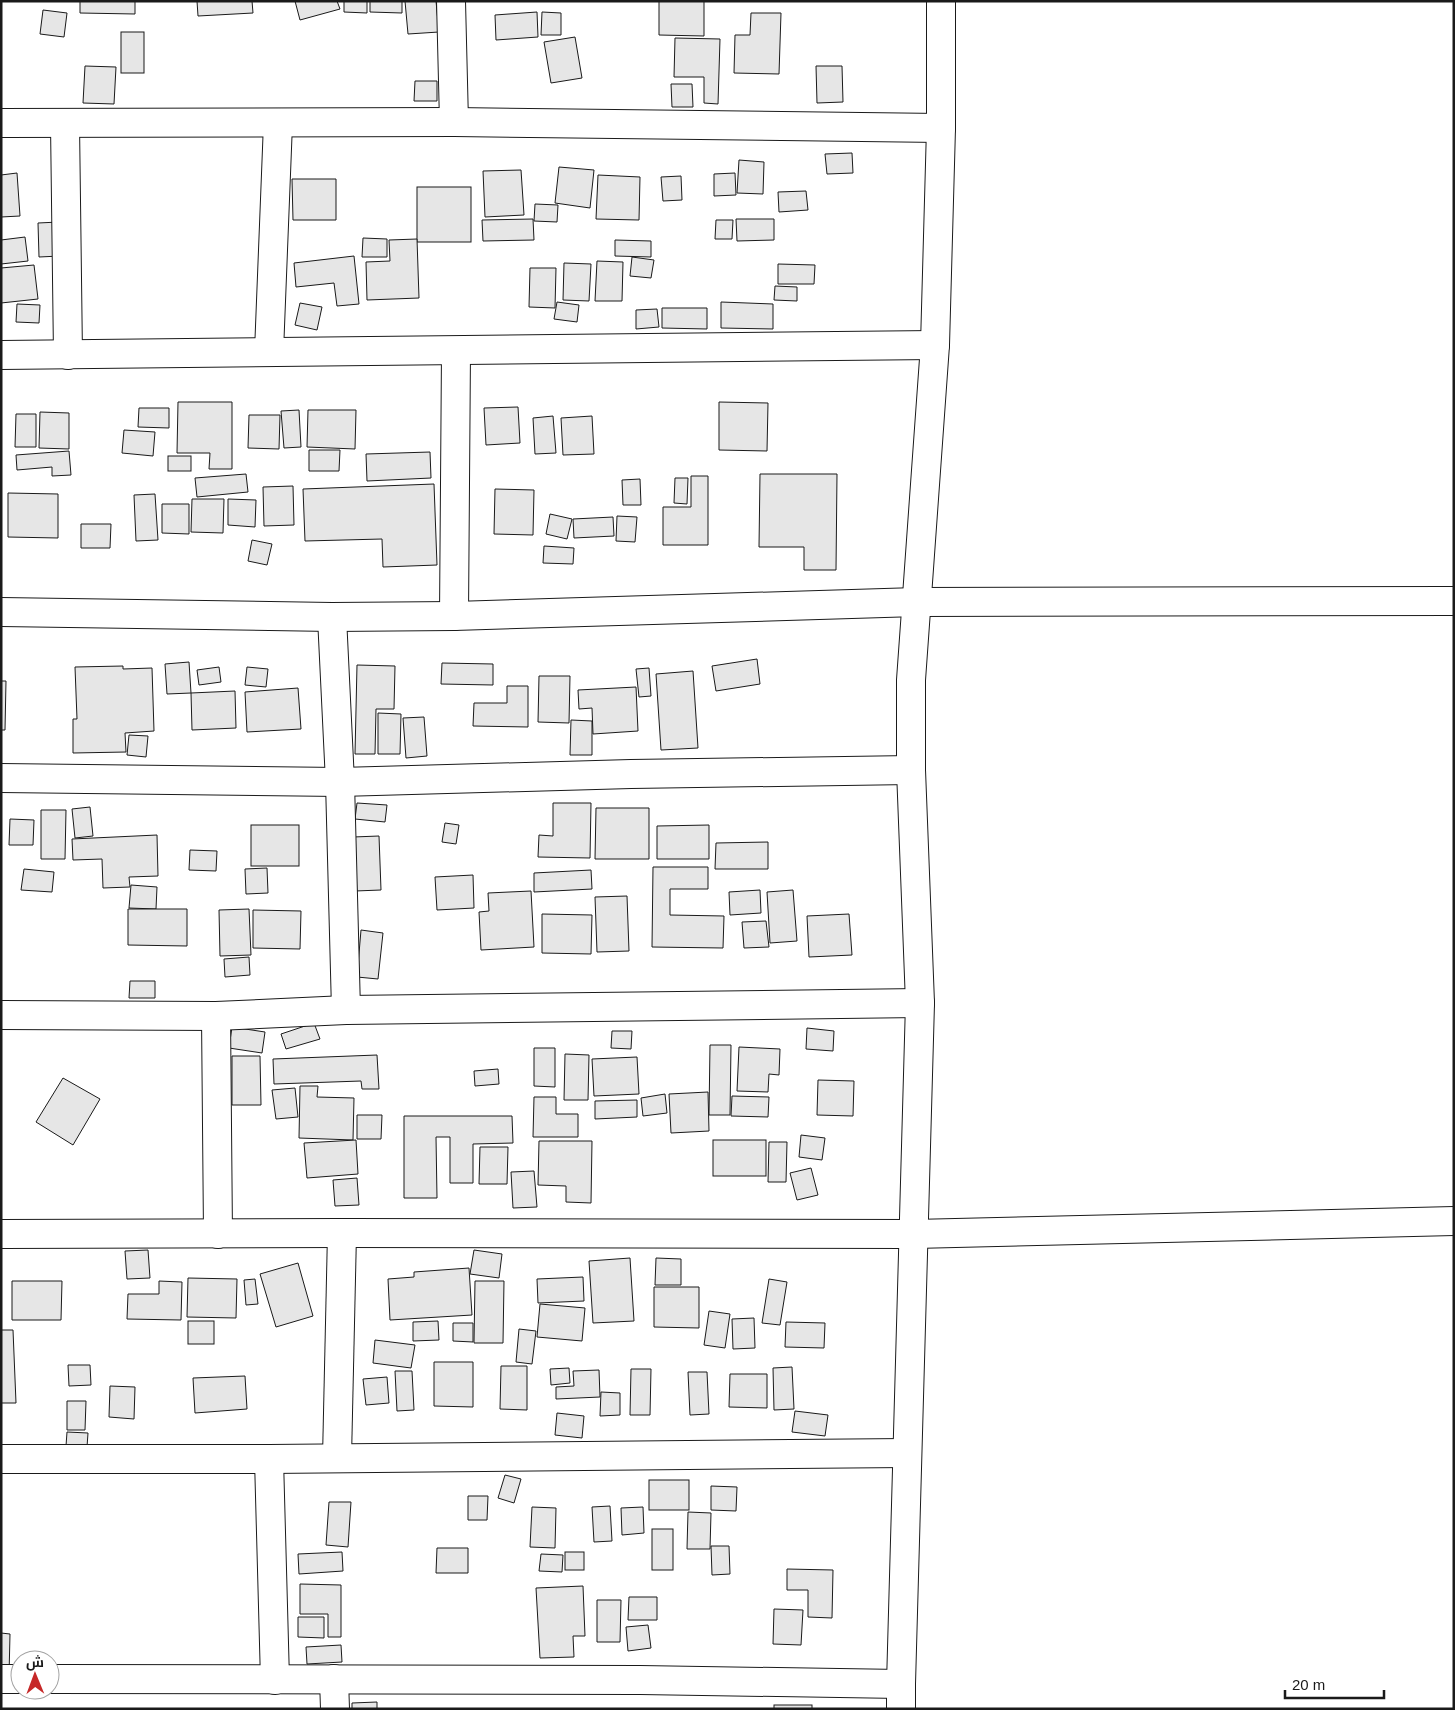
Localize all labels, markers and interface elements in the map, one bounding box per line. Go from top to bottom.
north arrow [10,1650,60,1700]
text: ش [26,1654,44,1671]
scale bar [1285,1668,1384,1700]
text: 20 m [1292,1676,1325,1693]

